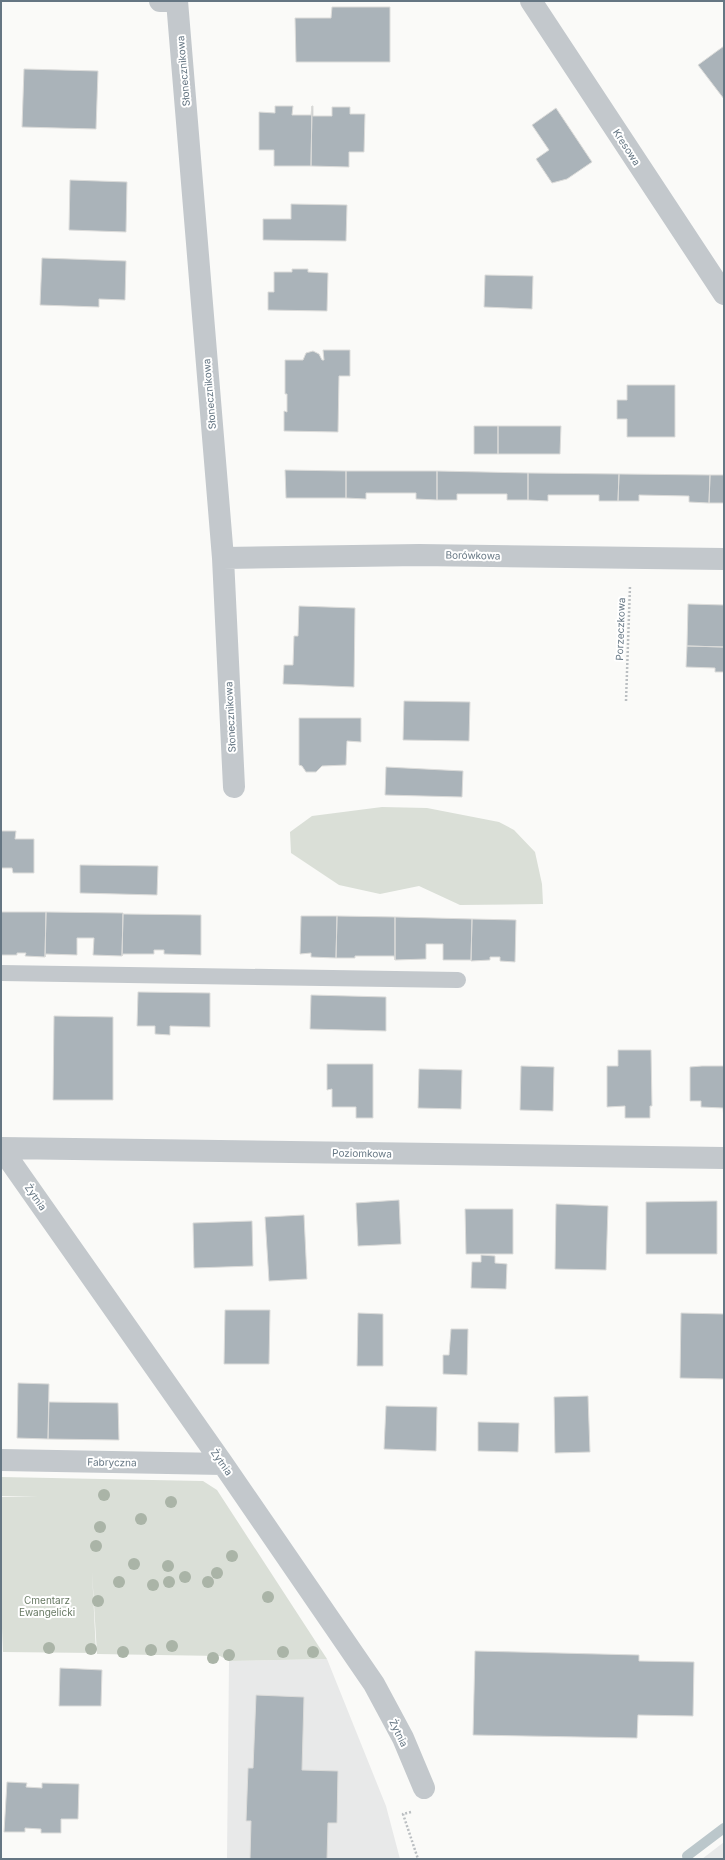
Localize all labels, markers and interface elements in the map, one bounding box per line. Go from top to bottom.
street label: Słonecznikowa [174,35,192,107]
street label: Kresowa [611,127,643,167]
street label: Słonecznikowa [200,358,218,430]
street label: Borówkowa [445,549,501,561]
street label: Porzeczkowa [613,597,627,661]
street label: Słonecznikowa [222,681,238,753]
street label: Poziomkowa [332,1146,392,1160]
street label: Żytnia [23,1181,50,1212]
street label: Żytnia [209,1446,236,1477]
street label: Fabryczna [87,1456,137,1468]
park label: Cmentarz Ewangelicki [19,1594,75,1618]
street label: Żytnia [387,1717,412,1749]

